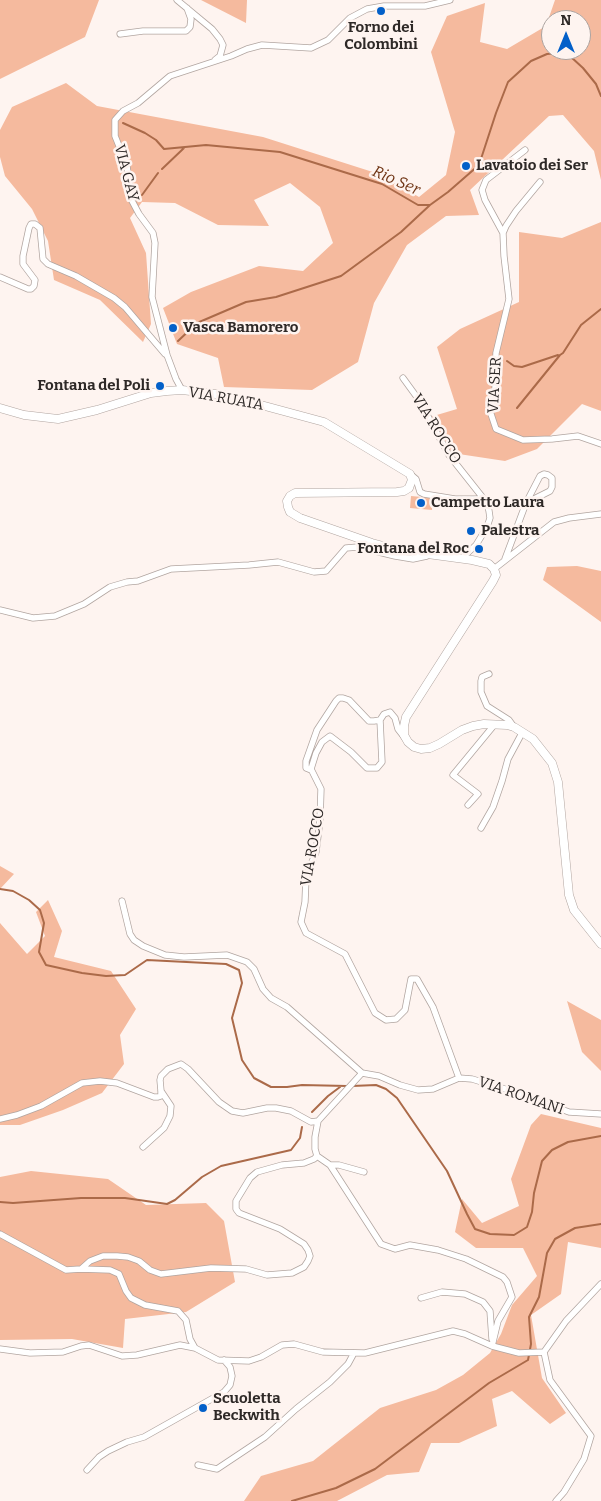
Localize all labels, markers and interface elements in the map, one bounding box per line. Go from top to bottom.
marker: Forno dei Colombini [375,5,387,17]
north arrow [541,10,591,60]
text: N [561,12,571,29]
place label: Forno dei Colombini [344,19,418,54]
street label: VIA GAY [110,142,142,204]
place label: Lavatoio dei Ser [476,157,588,175]
marker: Lavatoio dei Ser [460,160,472,172]
water label: Rio Ser [369,162,423,200]
place label: Vasca Bamorero [183,319,298,337]
marker: Vasca Bamorero [167,322,179,334]
street label: VIA SER [485,356,505,414]
place label: Fontana del Poli [37,377,150,395]
marker: Fontana del Poli [154,380,166,392]
street label: VIA RUATA [187,384,265,414]
street label: VIA ROCCO [407,391,465,467]
place label: Campetto Laura [431,494,544,512]
marker: Campetto Laura [415,497,427,509]
place label: Palestra [481,522,540,540]
marker: Palestra [465,525,477,537]
place label: Fontana del Roc [357,540,469,558]
marker: Fontana del Roc [473,543,485,555]
street label: VIA ROCCO [297,807,329,887]
street label: VIA ROMANI [476,1073,566,1119]
place label: Scuoletta Beckwith [213,1390,281,1425]
marker: Scuoletta Beckwith [197,1402,209,1414]

